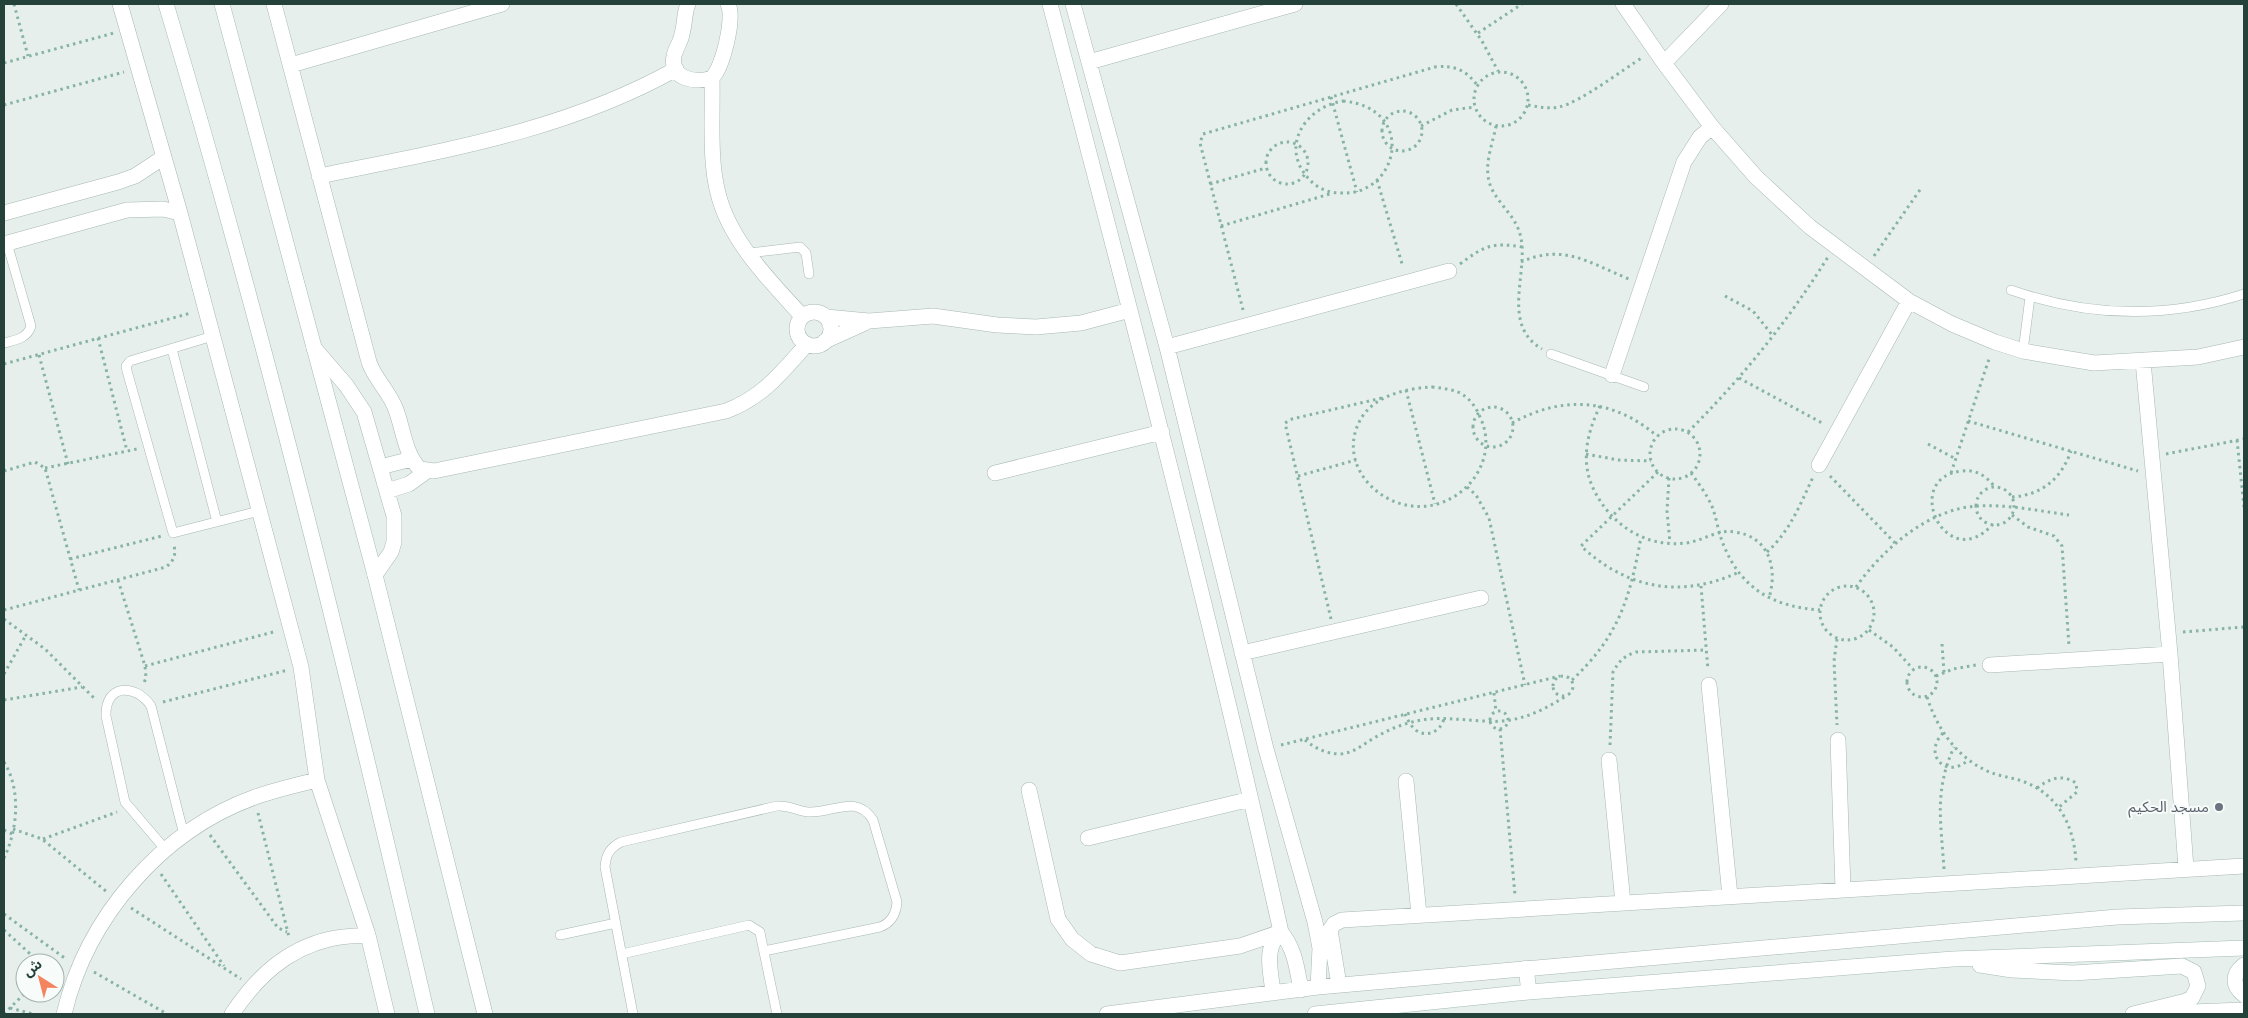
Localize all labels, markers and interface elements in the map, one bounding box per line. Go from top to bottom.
place label: مسجد الحكيم [2128,796,2209,818]
marker: مسجد الحكيم [2213,801,2225,813]
north arrow [15,953,65,1003]
text: ش [19,954,45,980]

